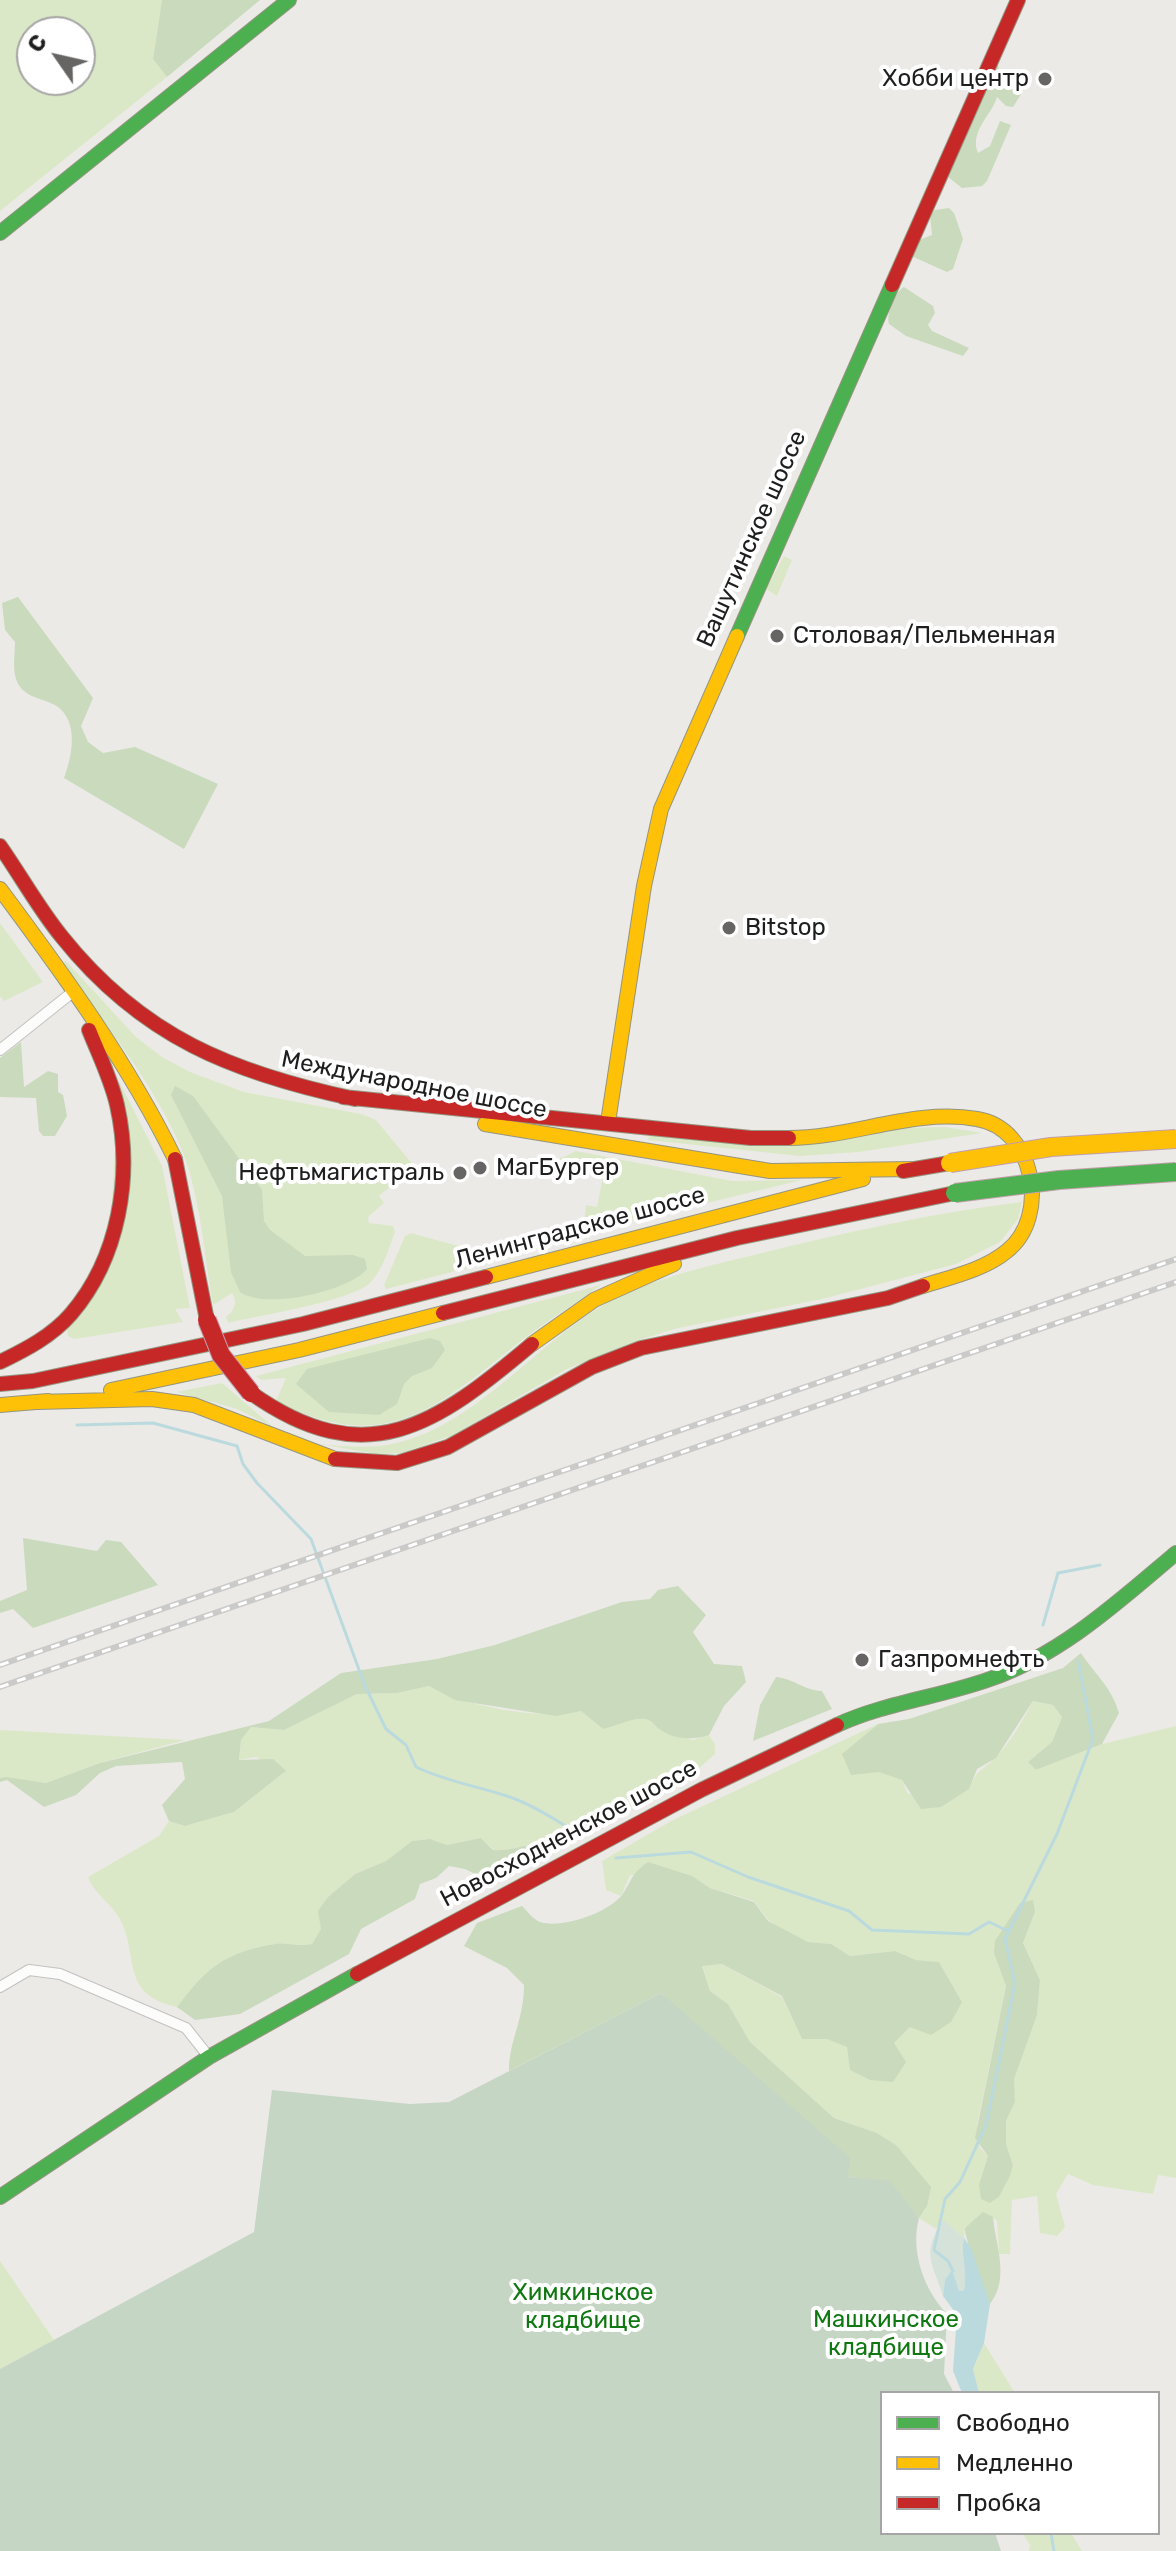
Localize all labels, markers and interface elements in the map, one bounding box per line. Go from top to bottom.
north arrow [16,16,96,96]
text: С [22,29,53,57]
place label: Хобби центр [882,65,1029,93]
marker: Хобби центр [1036,70,1054,88]
street label: Вашутинское шоссе [691,426,813,652]
place label: Столовая/Пельменная [793,622,1056,650]
marker: Столовая/Пельменная [768,627,786,645]
place label: Bitstop [745,914,826,942]
marker: Bitstop [720,919,738,937]
street label: Международное шоссе [279,1045,549,1125]
place label: МагБургер [496,1154,619,1182]
place label: Нефтьмагистраль [238,1159,444,1187]
marker: МагБургер [471,1159,489,1177]
marker: Нефтьмагистраль [451,1164,469,1182]
street label: Ленинградское шоссе [452,1181,708,1275]
place label: Газпромнефть [878,1646,1044,1674]
marker: Газпромнефть [853,1651,871,1669]
street label: Новосходненское шоссе [436,1754,702,1914]
park label: Химкинское кладбище [512,2279,654,2335]
park label: Машкинское кладбище [813,2306,959,2362]
legend [880,2391,1160,2535]
text: Свободно [956,2409,1070,2437]
text: Медленно [956,2449,1073,2477]
text: Пробка [956,2489,1041,2517]

